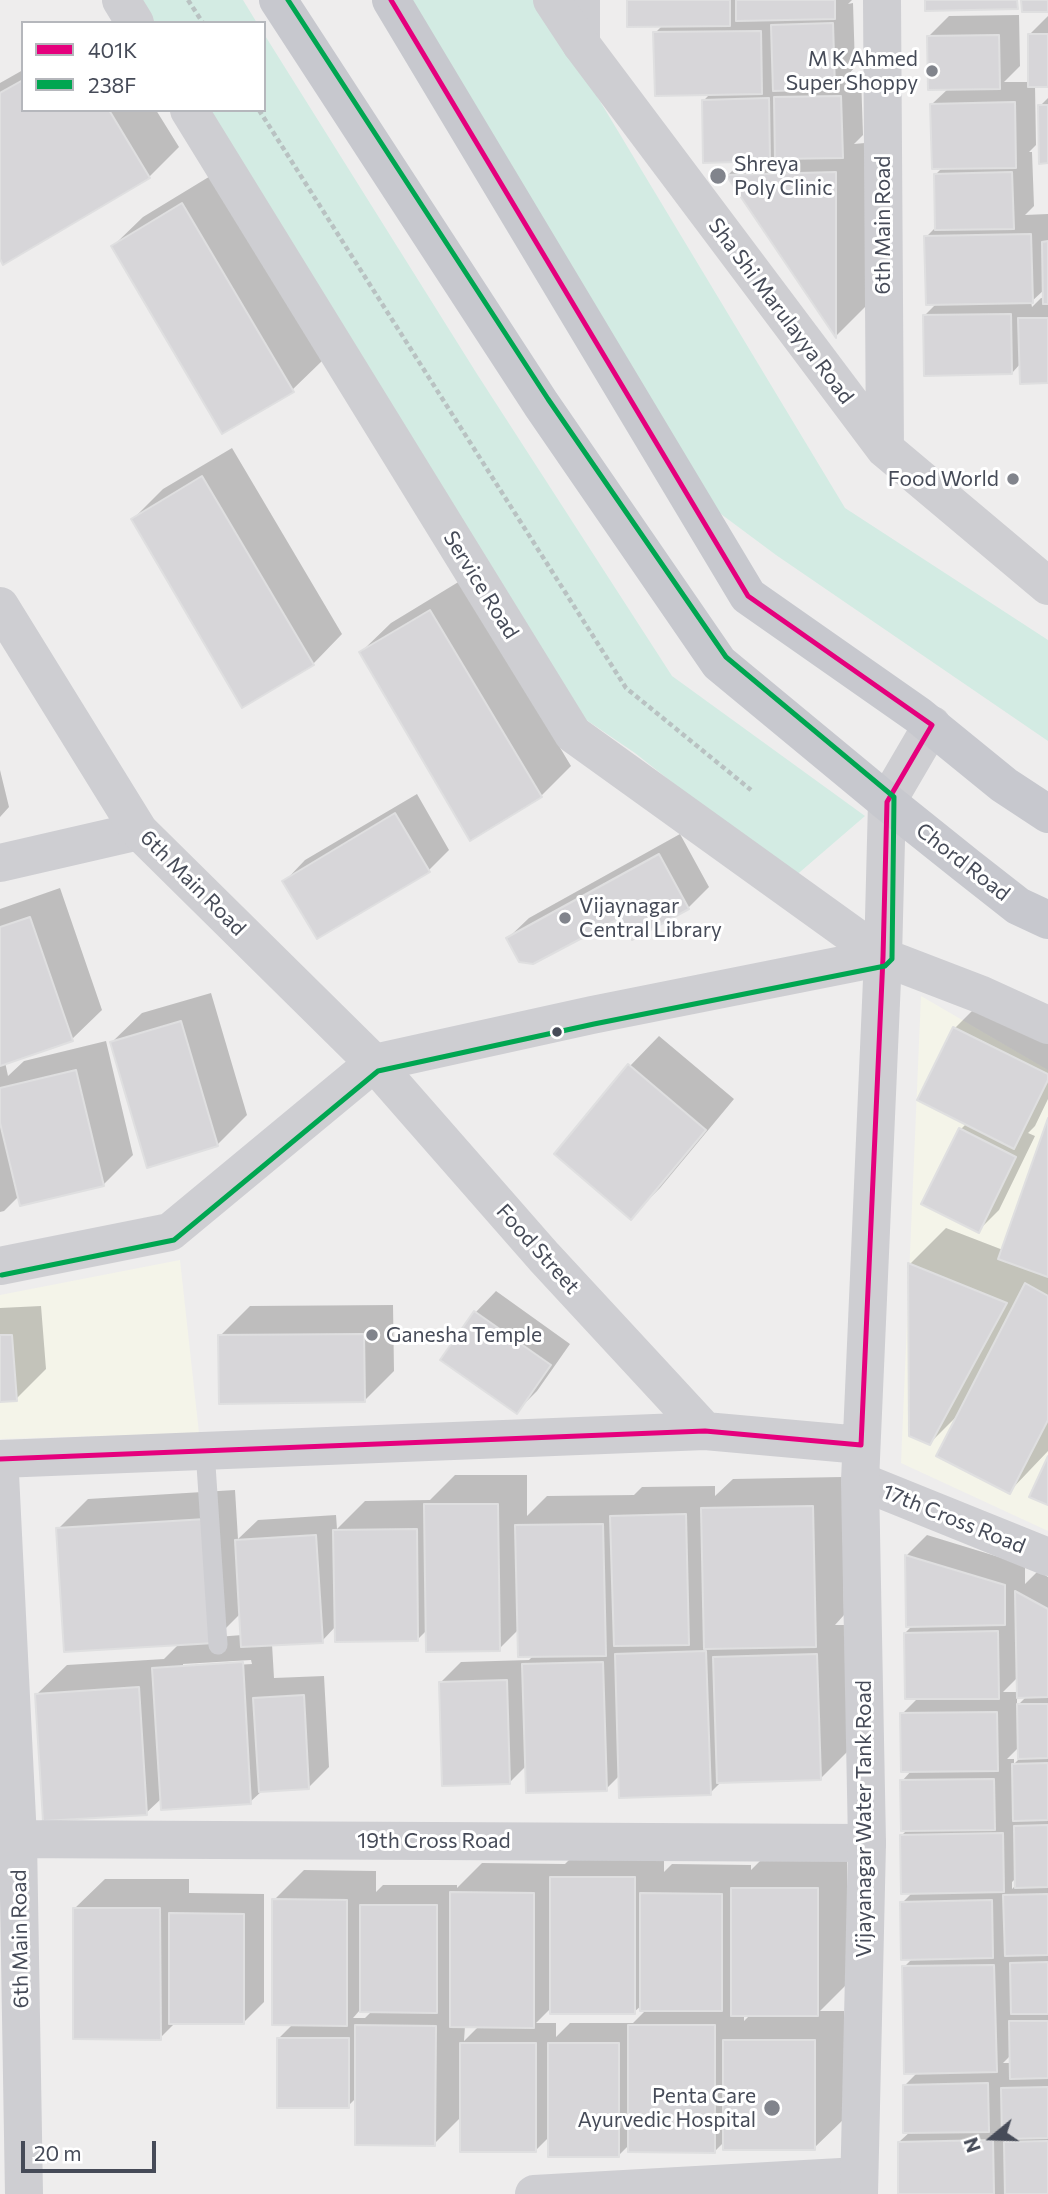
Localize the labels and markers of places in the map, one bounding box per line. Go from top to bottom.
place label: M K Ahmed Super Shoppy [786,46,918,96]
marker: M K Ahmed Super Shoppy [924,63,940,79]
place label: Shreya Poly Clinic [734,151,833,201]
marker: Shreya Poly Clinic [708,166,728,186]
place label: Food World [888,466,999,492]
marker: Food World [1005,471,1021,487]
place label: Vijaynagar Central Library [579,893,722,943]
marker: Vijaynagar Central Library [557,910,573,926]
unlabelled marker [550,1025,564,1039]
place label: Ganesha Temple [386,1322,542,1348]
marker: Ganesha Temple [364,1327,380,1343]
place label: Penta Care Ayurvedic Hospital [578,2083,756,2133]
marker: Penta Care Ayurvedic Hospital [762,2098,782,2118]

